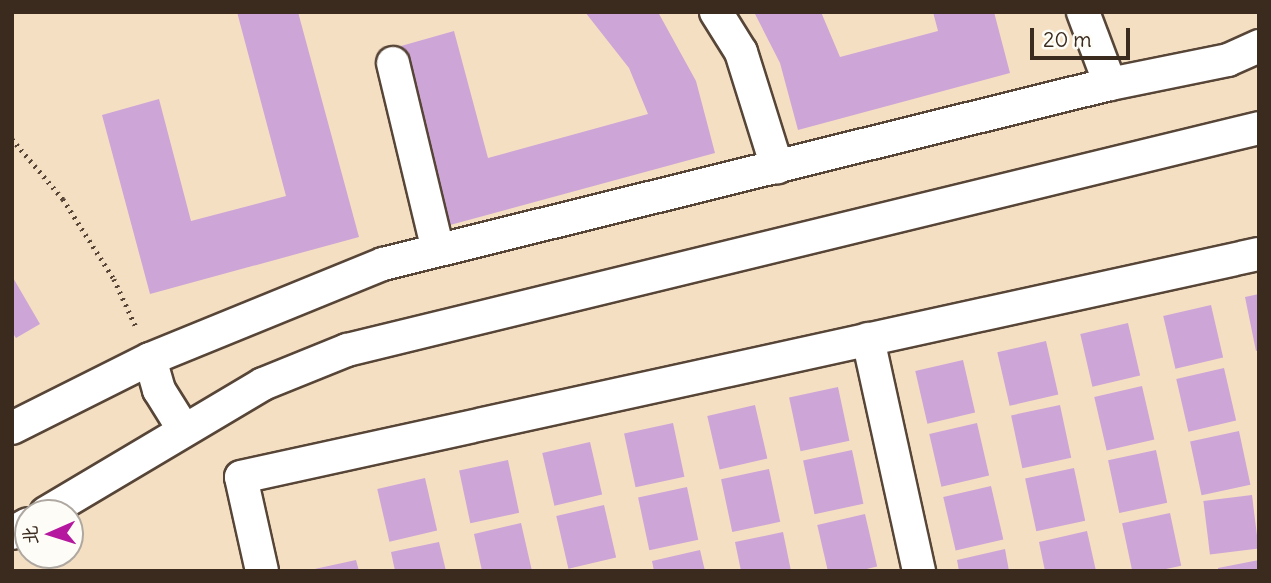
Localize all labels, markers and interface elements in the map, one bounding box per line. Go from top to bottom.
scale bar [1033,14,1133,58]
text: 20 m [1043,26,1092,53]
north arrow [14,499,84,569]
text: 北 [18,525,43,545]

